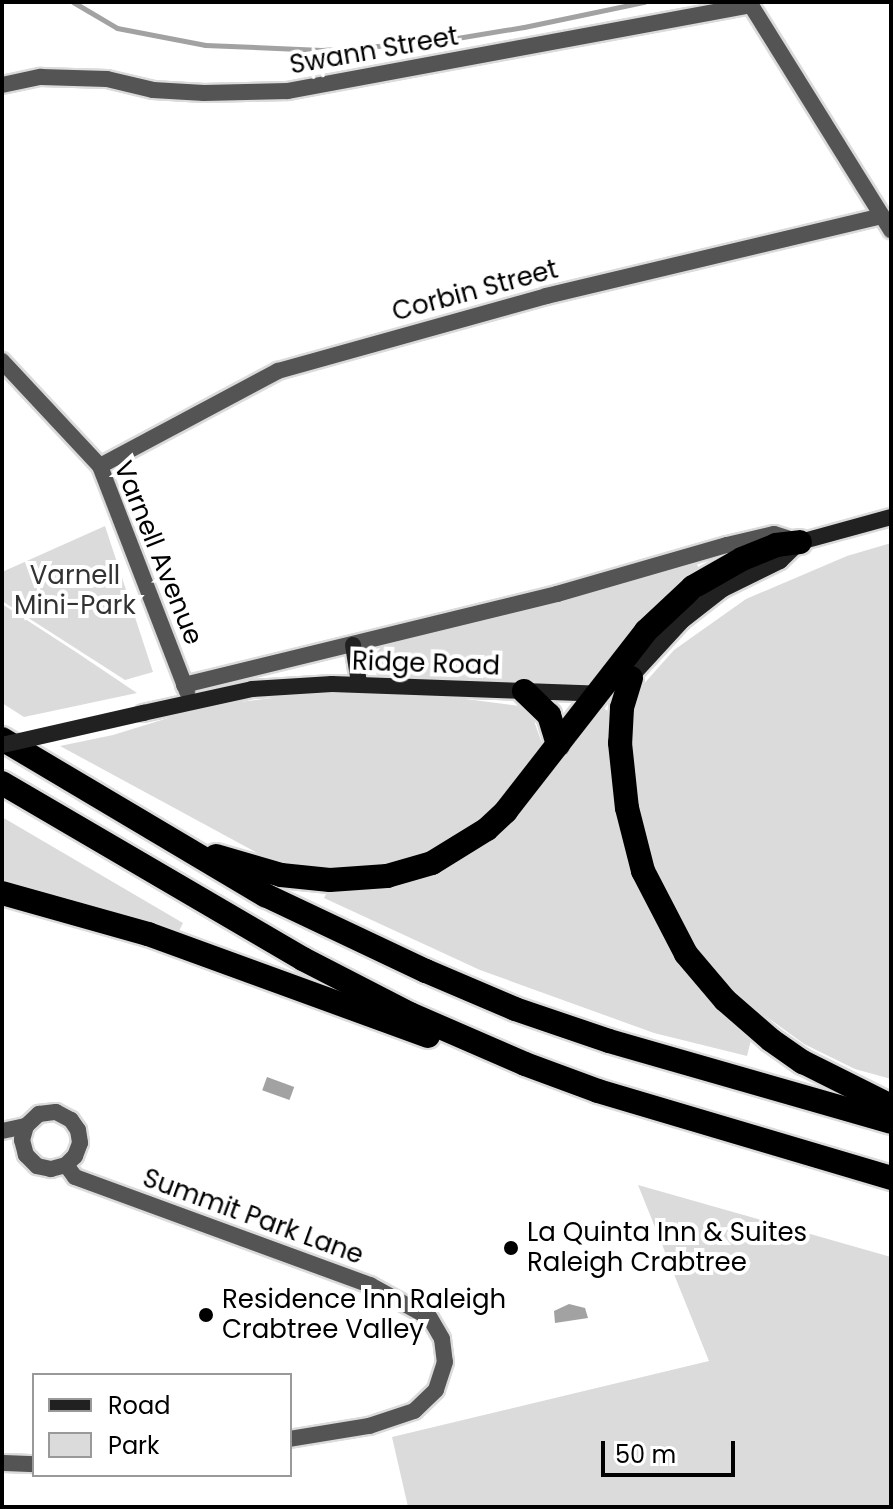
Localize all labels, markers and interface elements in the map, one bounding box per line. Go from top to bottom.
street label: Swann Street [287,21,461,81]
street label: Corbin Street [389,254,561,328]
street label: Varnell Avenue [107,457,209,649]
park label: Varnell Mini-Park [14,560,136,622]
street label: Ridge Road [351,646,501,682]
street label: Summit Park Lane [138,1163,368,1271]
place label: La Quinta Inn & Suites Raleigh Crabtree [527,1217,807,1278]
marker: La Quinta Inn & Suites Raleigh Crabtree [502,1239,520,1257]
place label: Residence Inn Raleigh Crabtree Valley [222,1284,506,1346]
marker: Residence Inn Raleigh Crabtree Valley [197,1306,215,1324]
legend [32,1373,292,1477]
text: Road [108,1389,170,1422]
scale bar [605,1425,739,1475]
text: Park [108,1429,159,1462]
text: 50 m [615,1438,676,1471]

